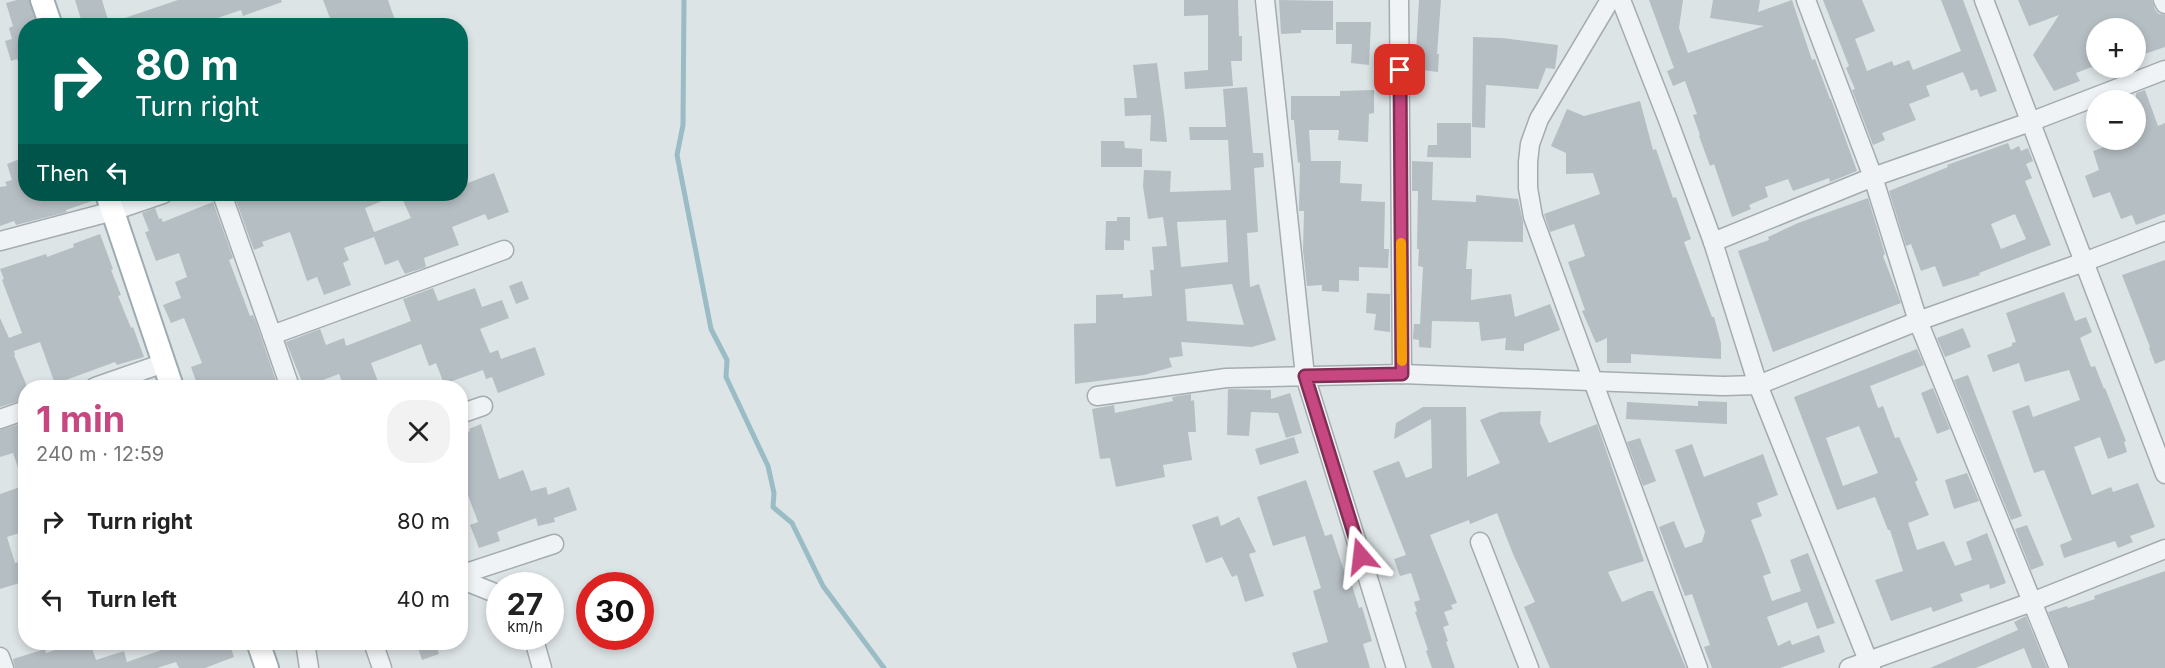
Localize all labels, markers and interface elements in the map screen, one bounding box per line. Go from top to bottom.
map controls [2086,18,2146,150]
button: + [2086,18,2146,78]
text: 80 m [135,39,239,90]
icon: right [36,42,114,120]
pin [1374,44,1425,95]
icon: arrive [1383,53,1416,86]
text: Turn right [135,90,259,123]
button: − [2086,90,2146,150]
icon: left [101,156,134,189]
text: Then [36,160,89,186]
text: 1 min [36,397,125,441]
button: close [387,400,450,463]
text: 240 m · 12:59 [36,442,164,466]
icon: right [36,505,69,538]
text: Turn right [87,508,193,534]
text: 80 m [397,508,450,534]
position arrow [1329,524,1393,588]
speed limit sign: 30 [576,572,654,650]
icon: left [36,583,69,616]
text: Turn left [87,586,177,612]
text: 40 m [396,586,450,612]
text: 27 [507,586,543,622]
text: km/h [507,617,543,636]

